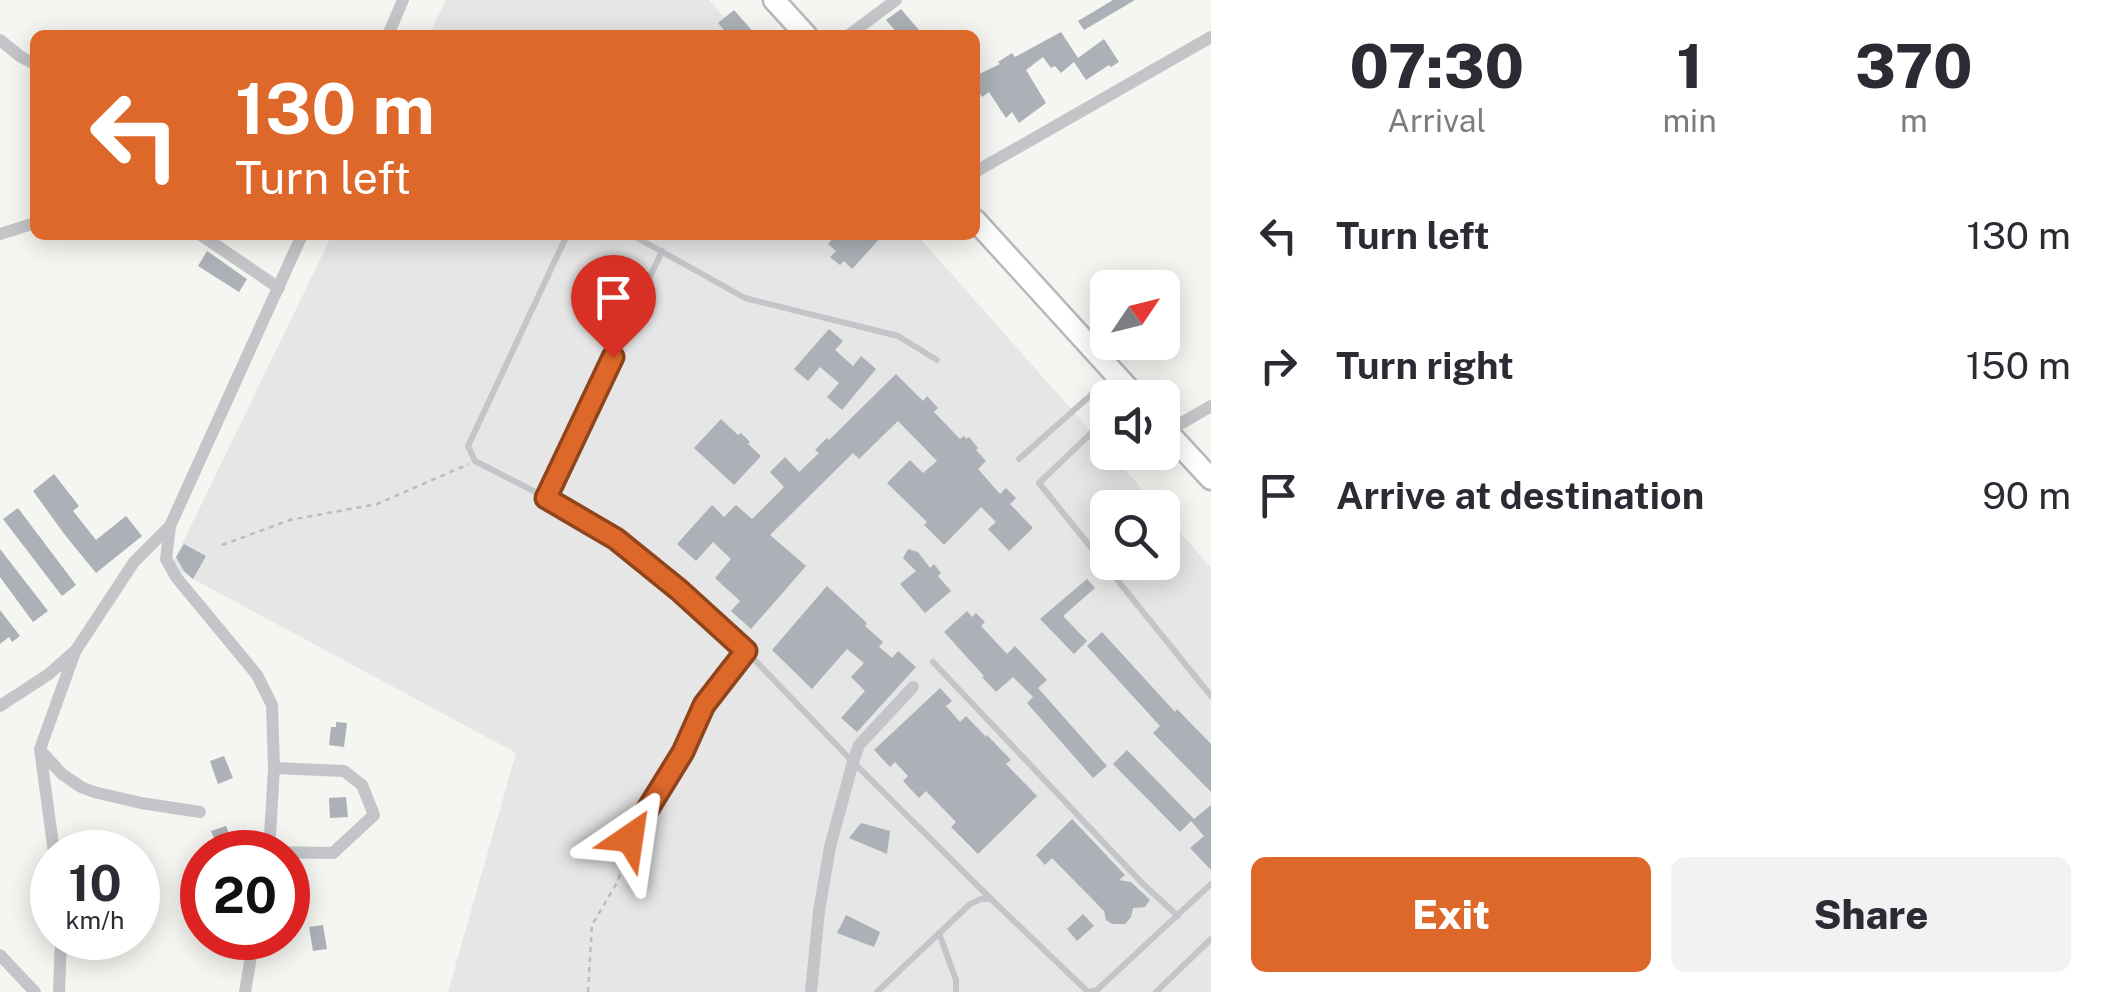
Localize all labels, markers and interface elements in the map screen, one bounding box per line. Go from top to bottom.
text: 07:30 [1349,31,1524,102]
text: 1 [1676,31,1703,102]
text: 370 [1855,31,1973,102]
text: 130 m [235,67,435,150]
icon: left [70,70,200,200]
text: Arrival [1387,102,1486,139]
text: min [1662,102,1717,139]
text: m [1900,102,1928,139]
text: Turn left [235,151,411,204]
icon: left [1251,208,1306,263]
text: Turn left [1336,213,1490,258]
text: 130 m [1966,213,2071,258]
pin [571,255,656,358]
icon: arrive [586,270,641,325]
north arrow [1090,270,1180,360]
map controls [1090,270,1180,580]
icon: right [1251,338,1306,393]
text: Turn right [1336,343,1514,388]
text: 150 m [1966,343,2071,388]
button: sound [1090,380,1180,470]
icon: arrive [1251,468,1306,523]
text: Arrive at destination [1336,473,1704,518]
text: 90 m [1982,473,2071,518]
button: search [1090,490,1180,580]
position arrow [578,786,682,890]
speed limit sign: 20 [180,830,310,960]
text: 10 [68,853,122,912]
button: Exit [1251,857,1651,972]
button: Share [1671,857,2071,972]
text: km/h [66,905,124,935]

